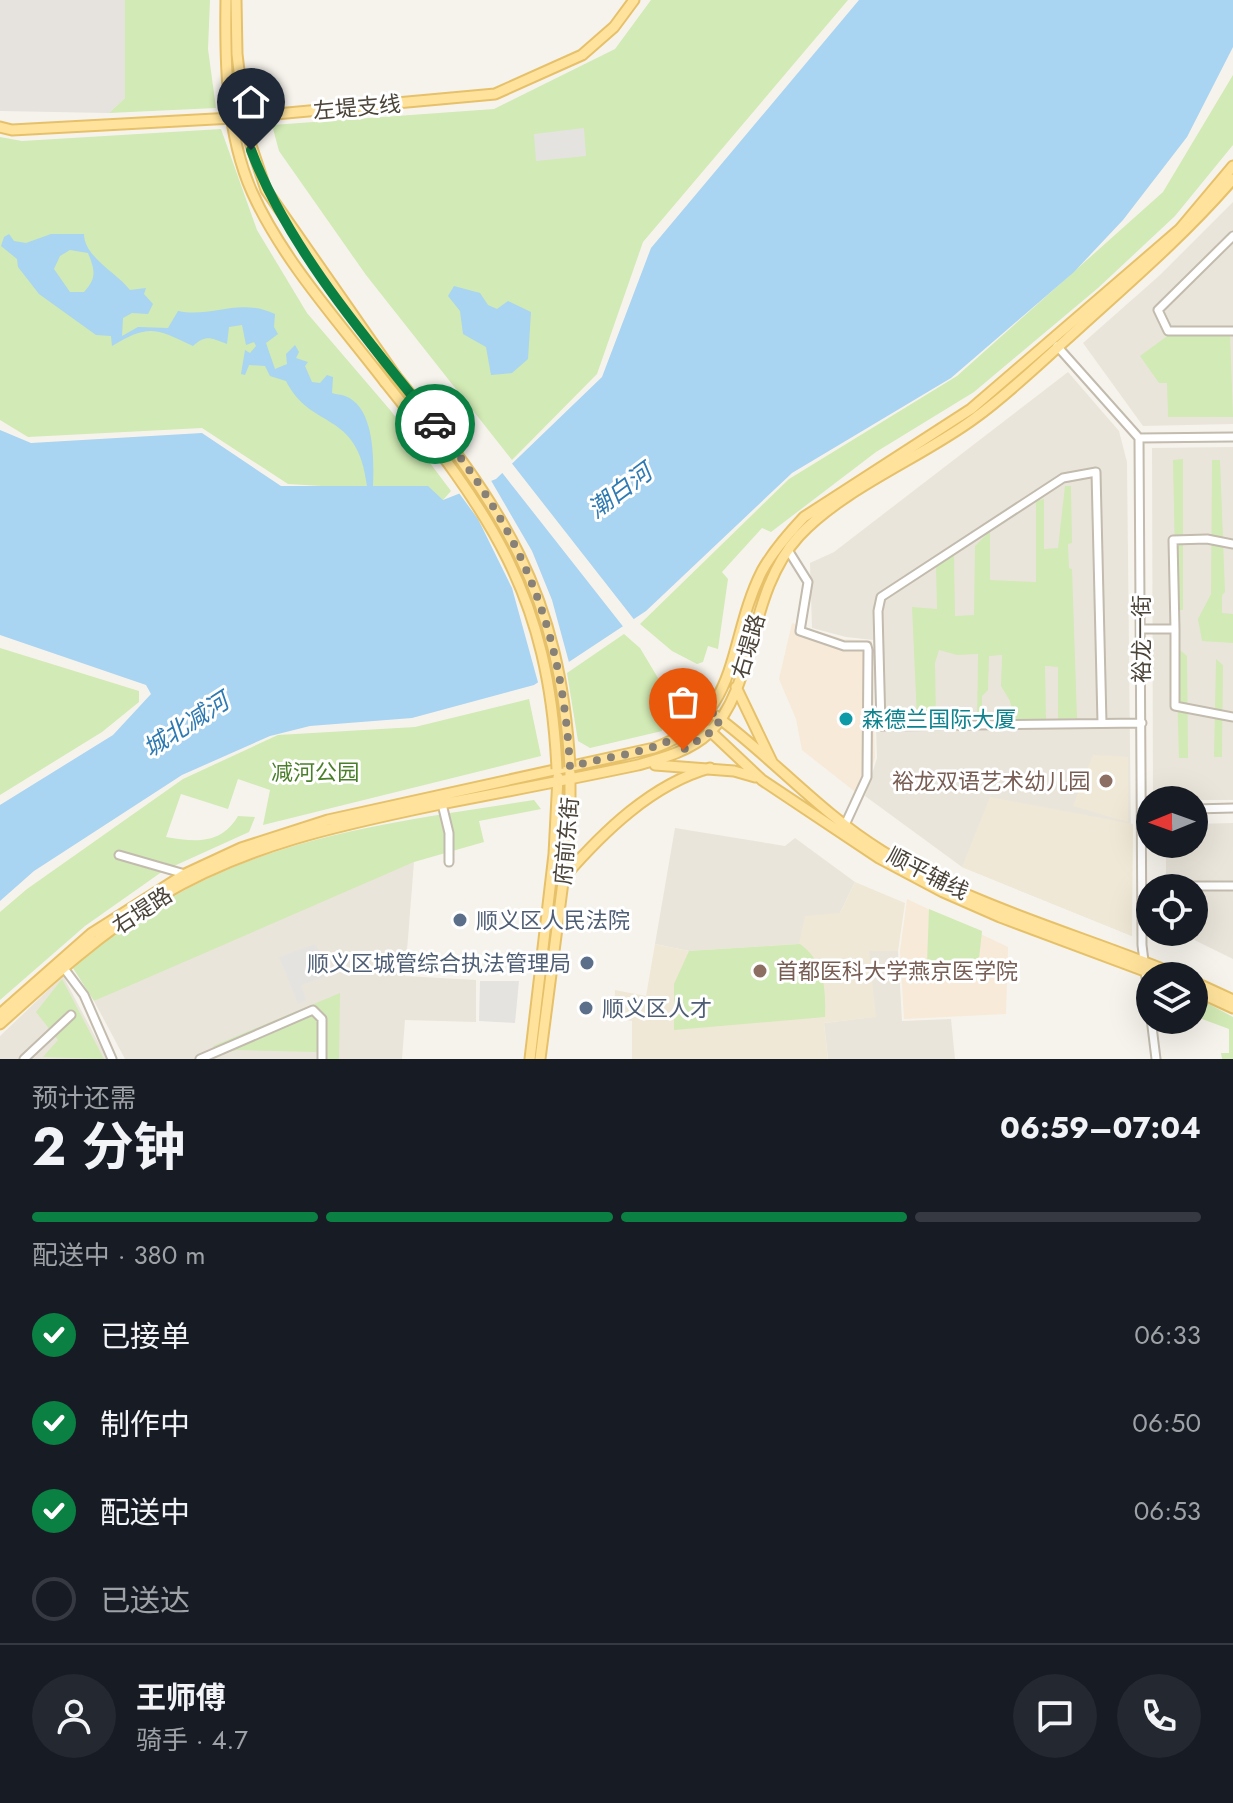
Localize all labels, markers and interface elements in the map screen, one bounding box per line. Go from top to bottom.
pin [217,68,285,150]
icon: home [229,80,273,124]
street label: 左堤支线 [312,87,402,127]
courier [395,384,475,464]
icon: car [413,402,457,446]
water label: 潮白河 [580,453,662,526]
street label: 裕龙一街 [1125,595,1157,683]
street label: 右堤路 [724,610,772,682]
pin [649,668,717,750]
icon: bag [661,680,705,724]
water label: 城北减河 [136,682,239,765]
place label: 森德兰国际大厦 [862,703,1016,735]
marker: 森德兰国际大厦 [837,710,855,728]
park label: 减河公园 [271,756,359,788]
place label: 裕龙双语艺术幼儿园 [892,765,1090,797]
marker: 裕龙双语艺术幼儿园 [1097,772,1115,790]
north arrow [1136,786,1208,858]
map controls [1136,786,1208,1034]
street label: 府前东街 [546,796,586,886]
street label: 顺平辅线 [882,839,974,907]
button: locate [1136,874,1208,946]
street label: 右堤路 [106,879,178,941]
place label: 顺义区人民法院 [476,904,630,936]
marker: 顺义区人民法院 [451,911,469,929]
place label: 顺义区城管综合执法管理局 [307,947,571,979]
marker: 顺义区城管综合执法管理局 [578,954,596,972]
place label: 首都医科大学燕京医学院 [776,955,1018,987]
marker: 首都医科大学燕京医学院 [751,962,769,980]
button: layers [1136,962,1208,1034]
place label: 顺义区人才 [602,992,712,1024]
marker: 顺义区人才 [577,999,595,1017]
text: 预计还需 [32,1079,136,1117]
text: 06:59–07:04 [1000,1106,1201,1149]
text: 2 分钟 [32,1109,186,1185]
text: 配送中 · 380 m [32,1236,205,1274]
icon: check [32,1313,76,1357]
text: 已接单 [100,1315,190,1358]
text: 06:33 [1134,1316,1201,1354]
icon: check [32,1401,76,1445]
text: 制作中 [100,1403,190,1446]
text: 06:50 [1132,1404,1201,1442]
icon: check [32,1489,76,1533]
text: 配送中 [100,1491,190,1534]
text: 06:53 [1134,1492,1201,1530]
text: 已送达 [100,1579,190,1622]
button: person [32,1674,116,1758]
button: chat [1013,1674,1097,1758]
button: phone [1117,1674,1201,1758]
text: 王师傅 [136,1676,226,1719]
text: 骑手 · 4.7 [136,1721,248,1759]

